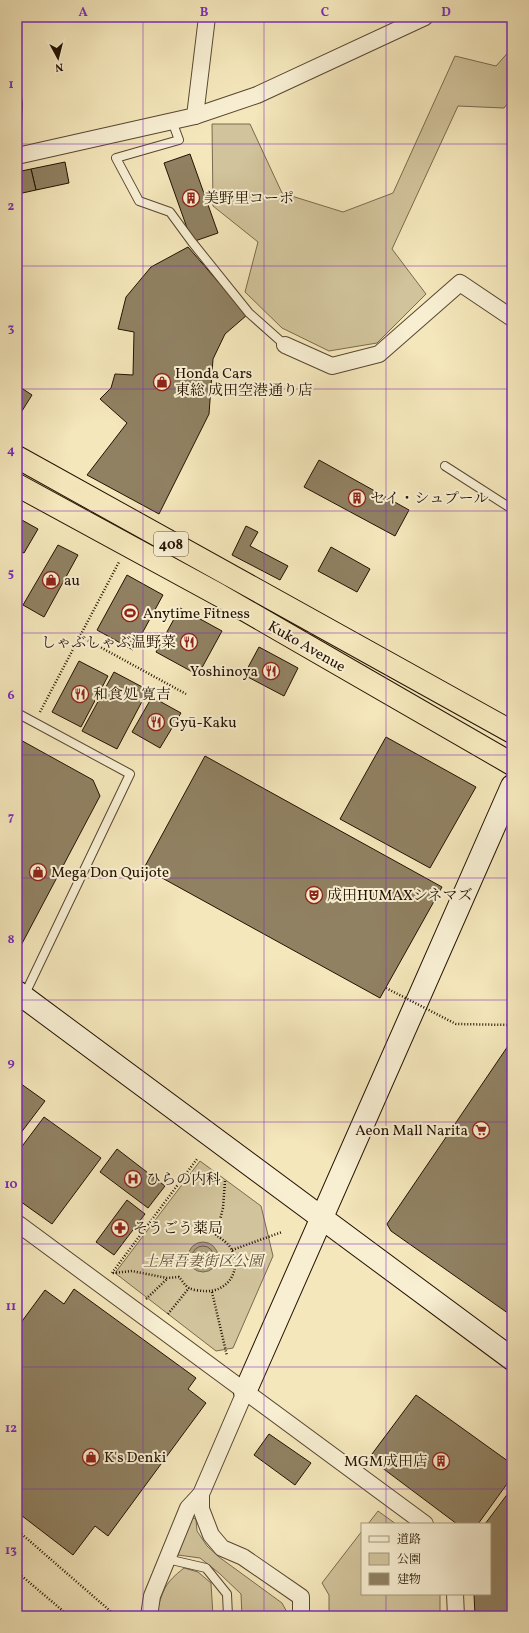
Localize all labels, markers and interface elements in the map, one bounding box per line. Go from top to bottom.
text: A [78,4,88,22]
text: B [200,4,209,22]
text: C [321,4,329,22]
text: D [441,4,451,22]
north arrow [38,38,78,78]
text: N [54,59,64,74]
text: 1 [8,76,14,94]
building icon: 美野里コーポ [181,188,201,208]
place label: 美野里コーポ [204,189,294,210]
text: 2 [8,198,15,216]
text: 3 [8,320,15,338]
place label: Honda Cars 東総 成田空港通り店 [175,364,313,402]
shop icon: Honda Cars 東総 成田空港通り店 [152,372,172,392]
text: 4 [7,442,15,460]
building icon: セイ・シュプール [347,488,367,508]
place label: セイ・シュプール [370,489,489,510]
road number: 408 [154,532,188,556]
text: 5 [8,565,14,583]
shop icon: au [41,570,61,590]
place label: au [64,571,80,592]
sports icon: Anytime Fitness [120,603,140,623]
place label: Anytime Fitness [143,604,250,625]
street label: Kuko Avenue [263,617,349,678]
restaurant icon: しゃぶしゃぶ温野菜 [179,632,199,652]
place label: しゃぶしゃぶ温野菜 [41,633,176,654]
restaurant icon: Yoshinoya [261,661,281,681]
place label: Yoshinoya [190,662,258,683]
restaurant icon: 和食処 寛吉 [70,684,90,704]
place label: 和食処 寛吉 [93,685,171,706]
text: 6 [7,687,15,705]
restaurant icon: Gyū-Kaku [146,712,166,732]
place label: Gyū-Kaku [169,713,237,734]
text: 7 [8,809,14,827]
shop icon: Mega Don Quijote [28,862,48,882]
place label: Mega Don Quijote [51,863,169,884]
theatre icon: 成田HUMAXシネマズ [304,885,324,905]
place label: 成田HUMAXシネマズ [327,886,473,907]
text: 8 [7,931,15,949]
text: 9 [7,1054,15,1072]
supermarket icon: Aeon Mall Narita [471,1120,491,1140]
place label: Aeon Mall Narita [355,1121,468,1142]
hospital icon: ひらの内科 [123,1169,143,1189]
place label: ひらの内科 [146,1170,221,1191]
text: 10 [4,1176,18,1194]
pharmacy icon: そうごう薬局 [110,1218,130,1238]
place label: そうごう薬局 [133,1219,223,1240]
park label: 土屋吾妻街区公園 [143,1252,266,1273]
text: 11 [6,1298,16,1316]
text: 12 [5,1420,17,1438]
shop icon: K's Denki [81,1447,101,1467]
place label: K's Denki [104,1448,166,1469]
building icon: MGM成田店 [431,1451,451,1471]
place label: MGM成田店 [344,1452,428,1473]
legend [361,1523,491,1595]
text: 道路 [397,1532,421,1548]
text: 13 [5,1542,17,1560]
text: 公園 [397,1552,421,1568]
text: 建物 [397,1572,421,1588]

